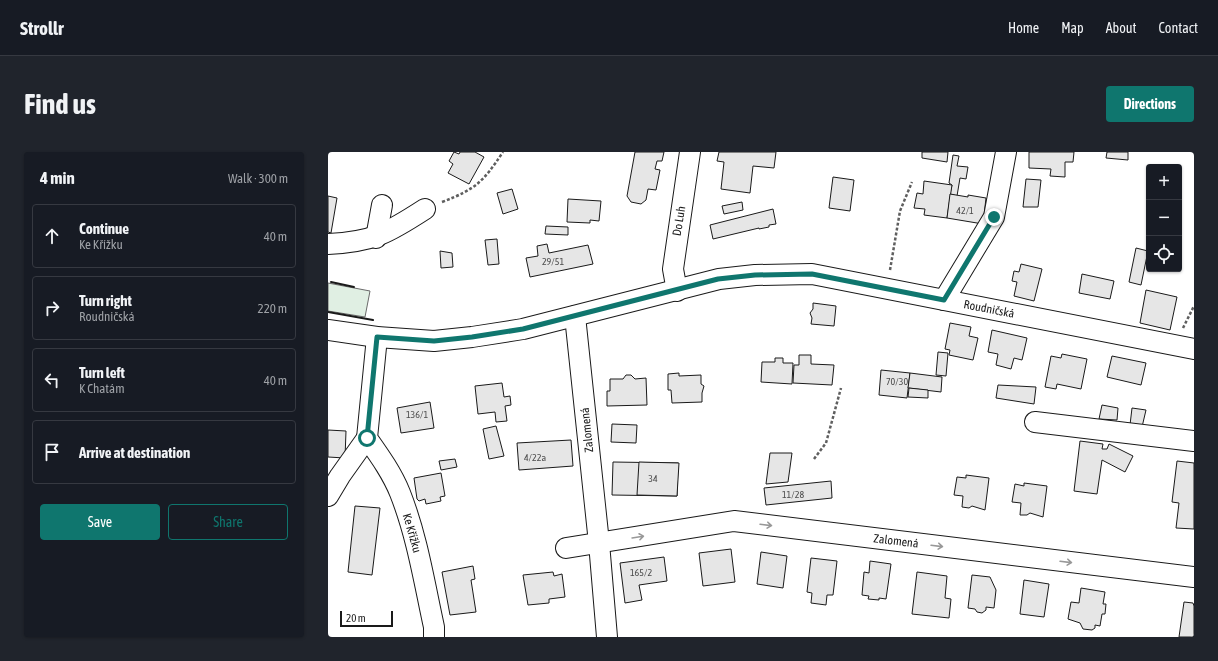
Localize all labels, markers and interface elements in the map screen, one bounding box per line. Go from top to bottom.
text: Strollr [20,17,64,39]
text: Home [1008,20,1039,36]
text: Map [1061,20,1084,36]
text: About [1106,20,1137,36]
text: Contact [1159,20,1198,36]
button: Directions [1106,86,1194,122]
text: Find us [24,88,96,120]
map controls [1146,164,1182,272]
button: + [1146,164,1182,200]
text: 4 min [40,168,75,188]
text: Walk · 300 m [228,171,288,186]
button: − [1146,200,1182,236]
street label: Do Luh [670,205,688,237]
house number: 42/1 [956,205,974,216]
route end [985,208,1003,226]
text: Continue [79,220,129,237]
icon: ahead [41,225,63,247]
text: 40 m [264,229,287,244]
button: locate [1146,236,1182,272]
text: Ke Křížku [79,237,123,252]
house number: 29/51 [542,256,564,267]
text: Turn right [79,292,132,309]
icon: right [41,297,63,319]
street label: Roudničská [963,297,1015,321]
text: 220 m [258,301,287,316]
text: Roudničská [79,309,135,324]
text: Turn left [79,364,125,381]
icon: left [41,369,63,391]
text: 40 m [264,373,287,388]
house number: 70/30 [886,376,908,387]
text: K Chatám [79,381,125,396]
street label: Zalomená [578,407,596,453]
house number: 136/1 [406,409,428,420]
route start [358,429,376,447]
icon: arrive [41,441,63,463]
text: Arrive at destination [79,444,190,461]
house number: 4/22a [524,452,546,463]
house number: 34 [648,473,658,484]
house number: 11/28 [782,489,804,500]
button: Save [40,504,160,540]
button: Share [168,504,288,540]
street label: Ke Křížku [400,512,424,554]
one-way arrow [759,521,772,529]
street label: Zalomená [873,531,919,551]
one-way arrow [631,533,644,541]
one-way arrow [930,542,943,550]
one-way arrow [1059,558,1072,565]
house number: 165/2 [630,567,652,578]
scale bar [340,609,393,628]
text: 20 m [346,612,366,624]

